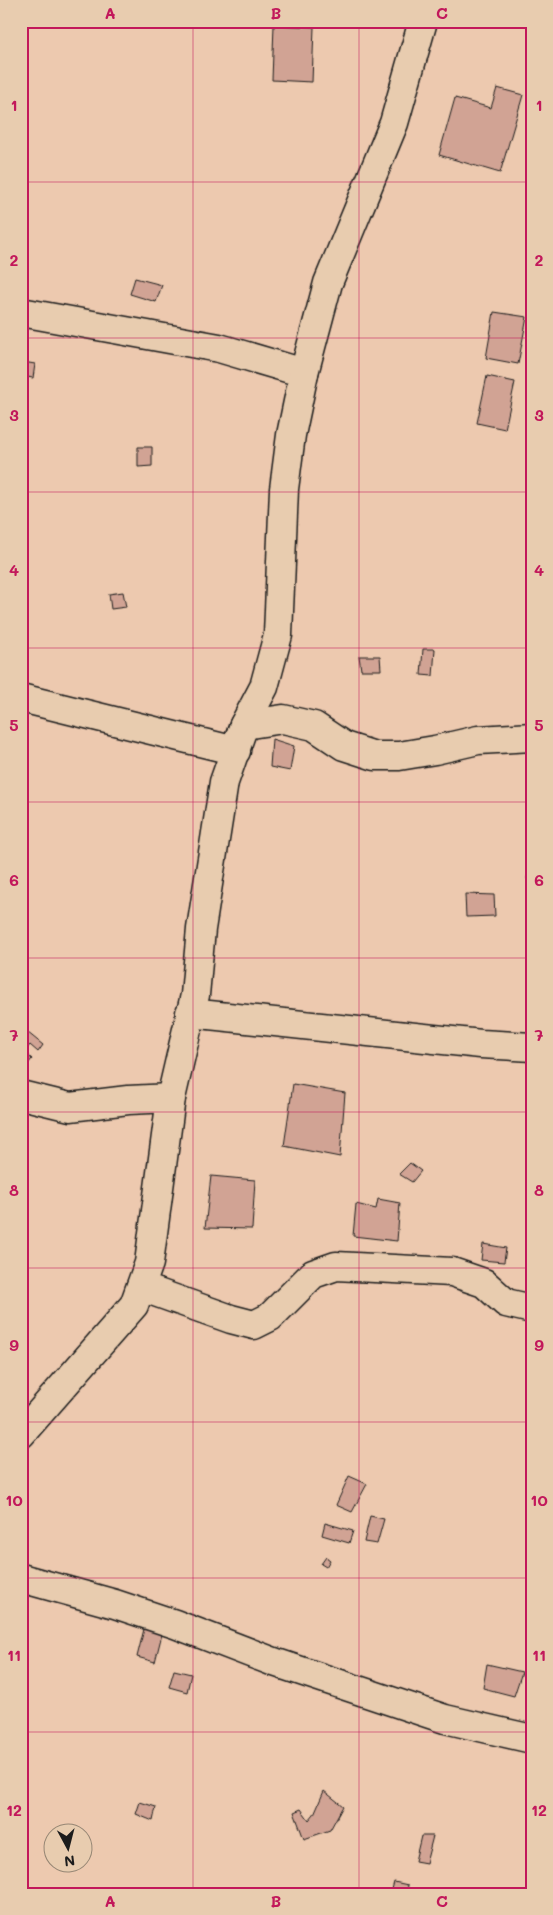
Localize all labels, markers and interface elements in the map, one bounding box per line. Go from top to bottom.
text: A [104,2,116,23]
text: B [271,2,281,23]
text: C [436,2,448,23]
text: 1 [10,94,18,115]
text: 1 [535,94,543,115]
text: 2 [10,249,19,270]
text: 2 [535,249,544,270]
text: 3 [9,404,19,425]
text: 3 [534,404,544,425]
text: 4 [9,559,19,580]
text: 4 [534,559,544,580]
text: 5 [9,714,19,735]
text: 5 [534,714,544,735]
text: 6 [9,869,19,890]
text: 6 [534,869,544,890]
text: 7 [10,1024,19,1045]
text: 7 [535,1024,544,1045]
text: 8 [9,1179,19,1200]
text: 8 [534,1179,544,1200]
text: 9 [9,1334,19,1355]
text: 9 [534,1334,544,1355]
text: 10 [5,1489,23,1510]
text: 10 [530,1489,548,1510]
text: 11 [7,1644,21,1665]
text: 11 [532,1644,546,1665]
text: 12 [6,1799,22,1820]
text: 12 [531,1799,547,1820]
north arrow [42,1822,92,1872]
text: N [63,1851,76,1871]
text: A [104,1890,116,1911]
text: B [271,1890,281,1911]
text: C [436,1890,448,1911]

